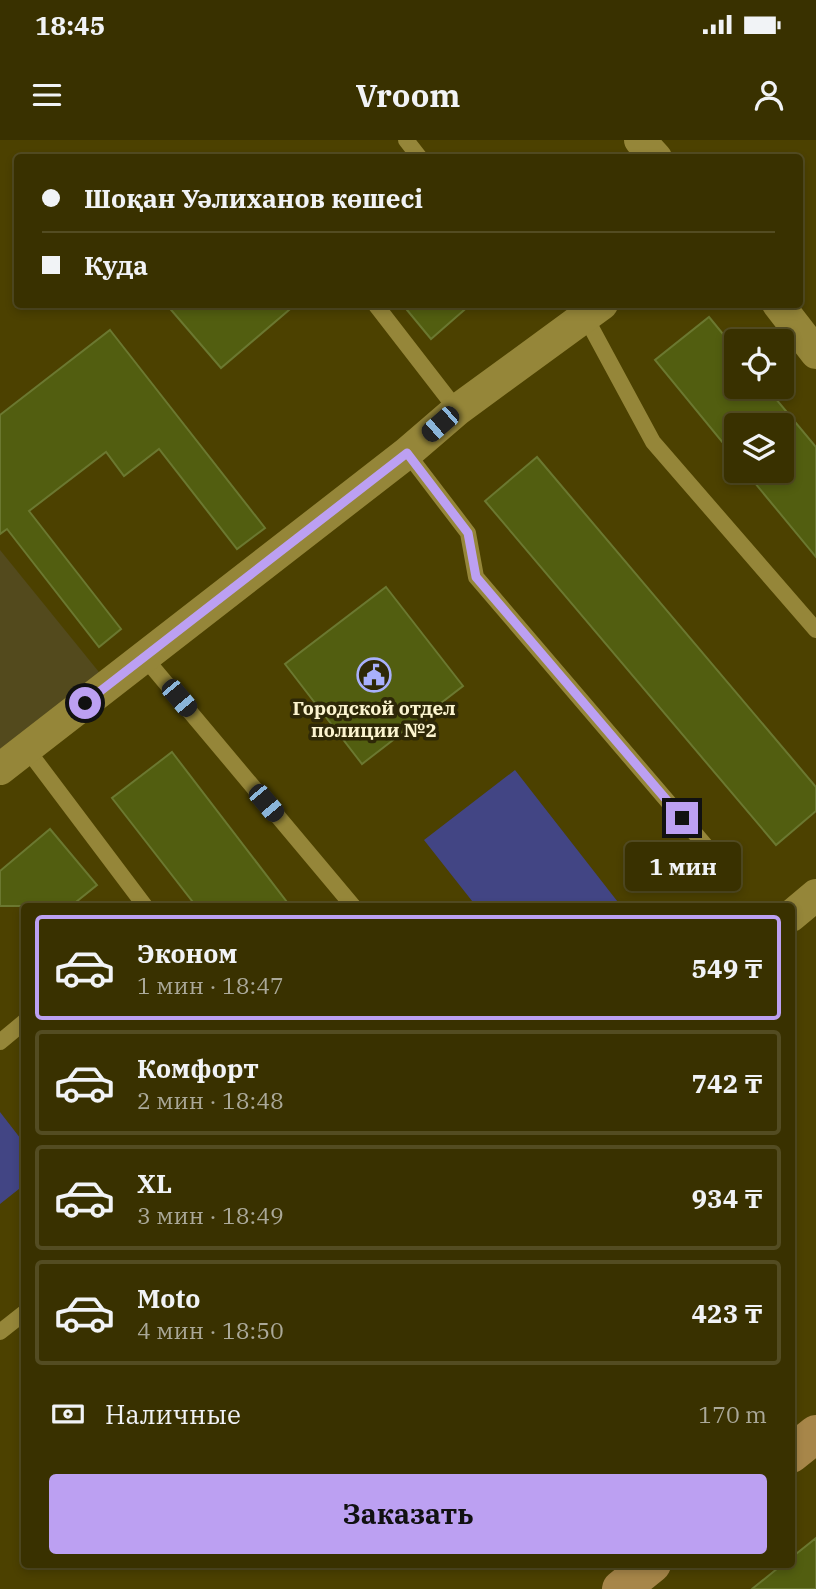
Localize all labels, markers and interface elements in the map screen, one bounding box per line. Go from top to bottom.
text: 18:45 [35,8,105,42]
text: Vroom [356,74,460,116]
icon: menu [28,76,66,114]
icon: person [750,76,788,114]
text: Шоқан Уәлиханов көшесі [84,181,423,215]
text: Куда [84,248,148,282]
map controls [724,329,794,483]
button: locate [724,329,794,399]
car [418,402,463,446]
button: layers [724,413,794,483]
public building icon: Городской отдел полиции №2 [355,656,393,694]
car [158,675,201,721]
route start [69,687,101,719]
place label: Городской отдел полиции №2 [292,696,456,742]
car [245,780,288,826]
route end [666,802,698,834]
callout: 1 мин [624,842,740,892]
text: 1 мин [649,851,717,881]
icon: car [53,936,116,999]
text: Эконом [137,936,238,970]
text: 549 ₸ [691,951,763,985]
text: 1 мин · 18:47 [137,970,284,1000]
icon: car [53,1051,116,1114]
text: Комфорт [137,1051,259,1085]
text: 742 ₸ [691,1066,763,1100]
text: 2 мин · 18:48 [137,1085,284,1115]
icon: car [53,1166,116,1229]
text: XL [137,1166,172,1200]
text: 934 ₸ [691,1181,763,1215]
text: 3 мин · 18:49 [137,1200,284,1230]
icon: car [53,1281,116,1344]
text: Moto [137,1281,200,1315]
text: 423 ₸ [691,1296,763,1330]
text: 4 мин · 18:50 [137,1315,284,1345]
icon: cash [49,1395,87,1433]
text: Наличные [105,1397,241,1431]
text: 170 m [698,1399,767,1429]
button: Заказать [49,1474,767,1554]

